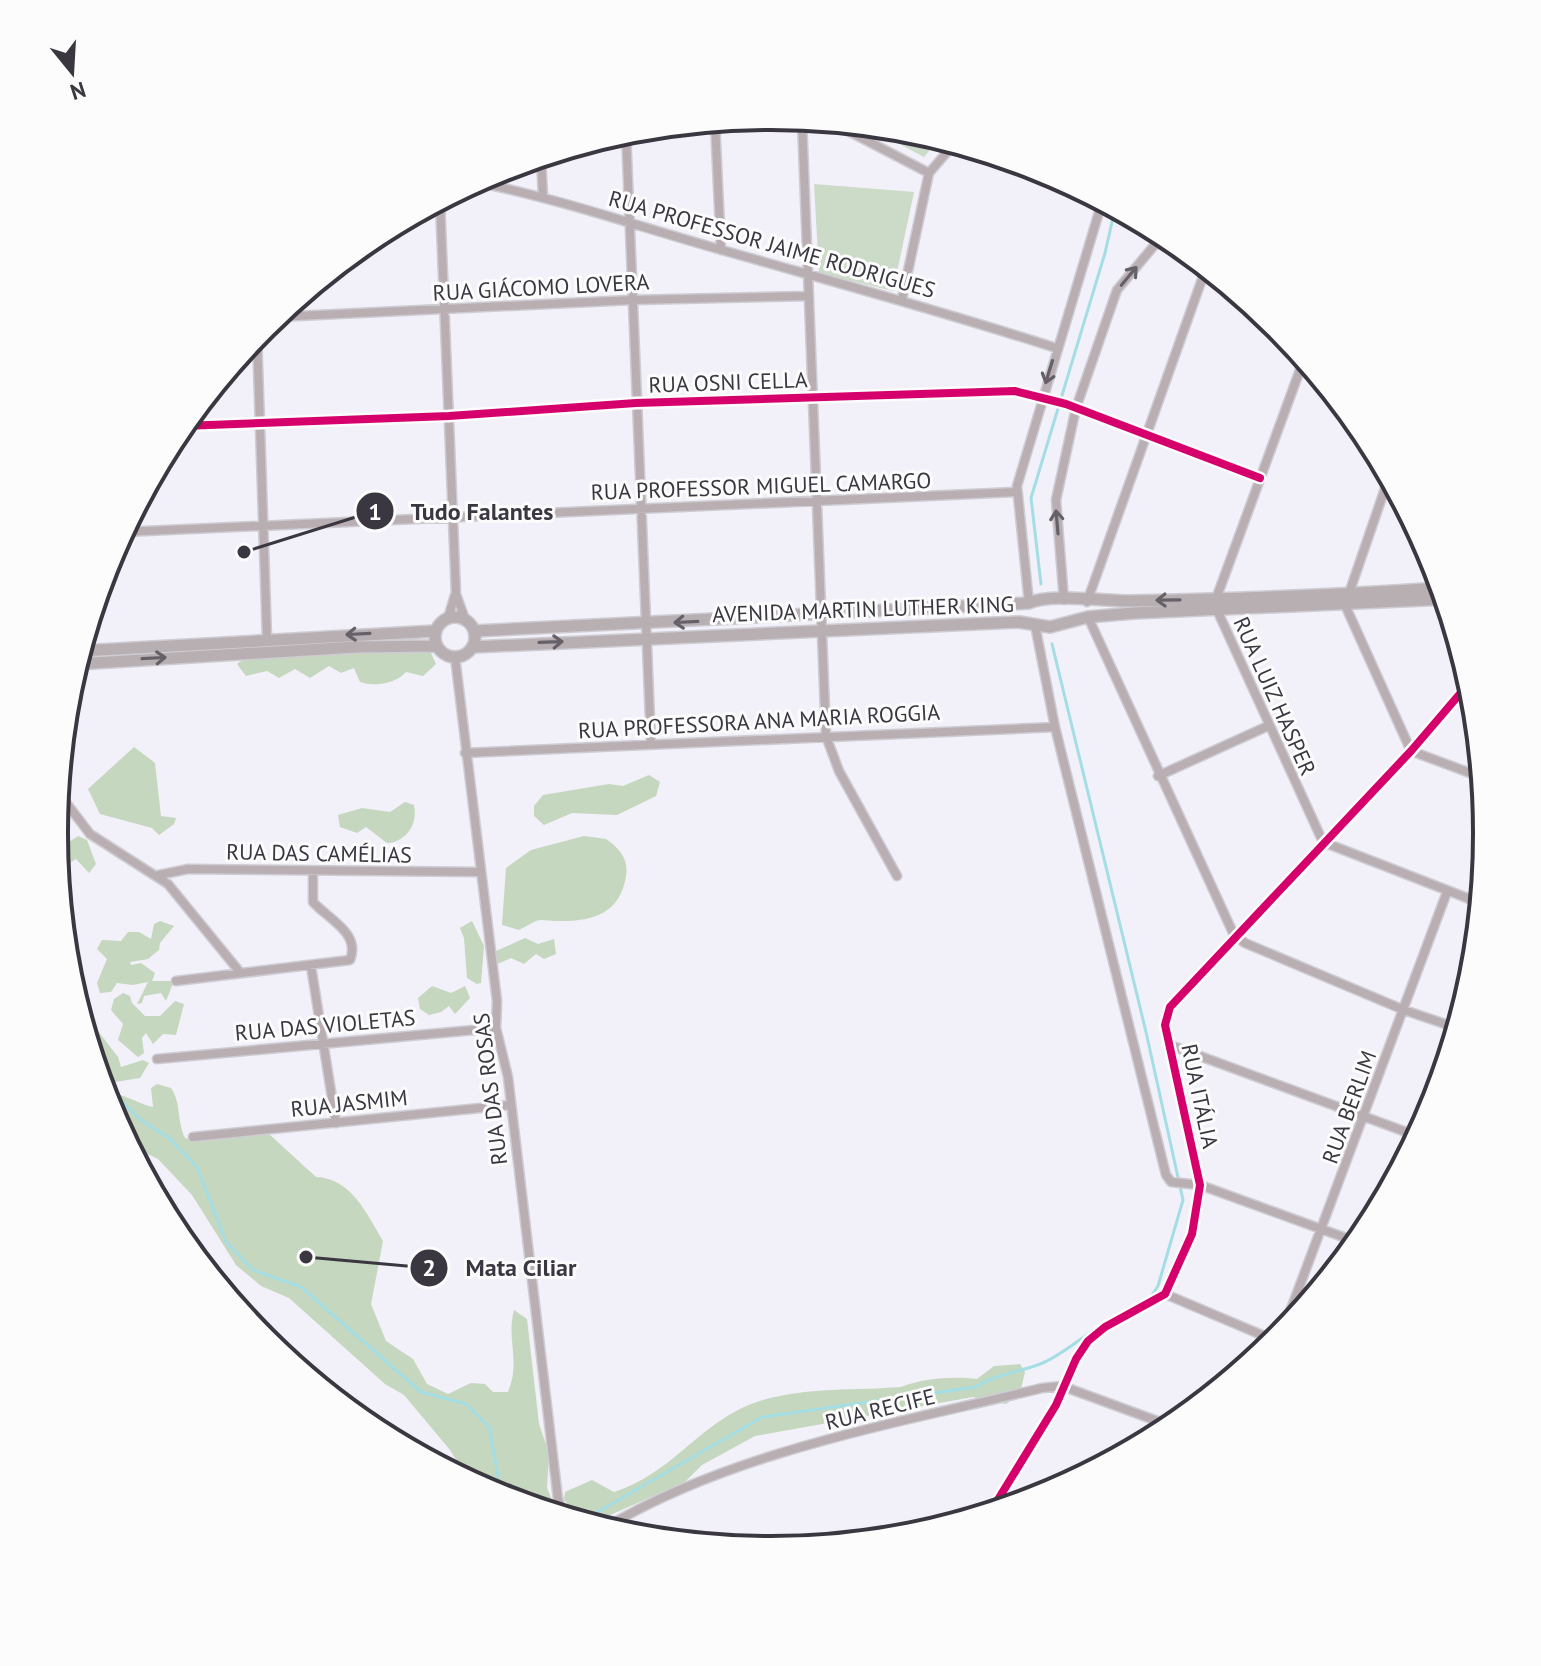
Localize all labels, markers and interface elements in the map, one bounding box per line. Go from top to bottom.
north arrow [32,32,112,112]
text: N [67,75,89,107]
street label: RUA PROFESSOR JAIME RODRIGUES [606,184,938,304]
one-way arrow [1120,266,1138,287]
street label: RUA GIÁCOMO LOVERA [432,267,650,307]
one-way arrow [1041,359,1056,385]
street label: RUA OSNI CELLA [648,365,808,399]
street label: RUA PROFESSOR MIGUEL CAMARGO [590,466,932,506]
callout: Tudo Falantes [355,487,570,535]
text: 1 [368,496,382,527]
text: Tudo Falantes [411,496,553,527]
one-way arrow [1049,509,1064,536]
street label: AVENIDA MARTIN LUTHER KING [712,590,1014,628]
one-way arrow [1155,592,1182,608]
street label: RUA LUIZ HASPER [1227,612,1323,780]
one-way arrow [673,614,700,629]
one-way arrow [345,626,372,641]
one-way arrow [537,634,564,649]
one-way arrow [140,650,167,665]
street label: RUA PROFESSORA ANA MARIA ROGGIA [577,698,941,744]
street label: RUA DAS CAMÉLIAS [226,837,412,869]
street label: RUA DAS VIOLETAS [233,1003,417,1047]
street label: RUA DAS ROSAS [467,1011,513,1167]
street label: RUA ITÁLIA [1175,1041,1225,1151]
street label: RUA BERLIM [1316,1047,1382,1167]
street label: RUA JASMIM [289,1083,409,1123]
callout: Mata Ciliar [409,1244,593,1292]
text: 2 [422,1252,436,1283]
text: Mata Ciliar [466,1252,577,1283]
street label: RUA RECIFE [822,1382,938,1436]

